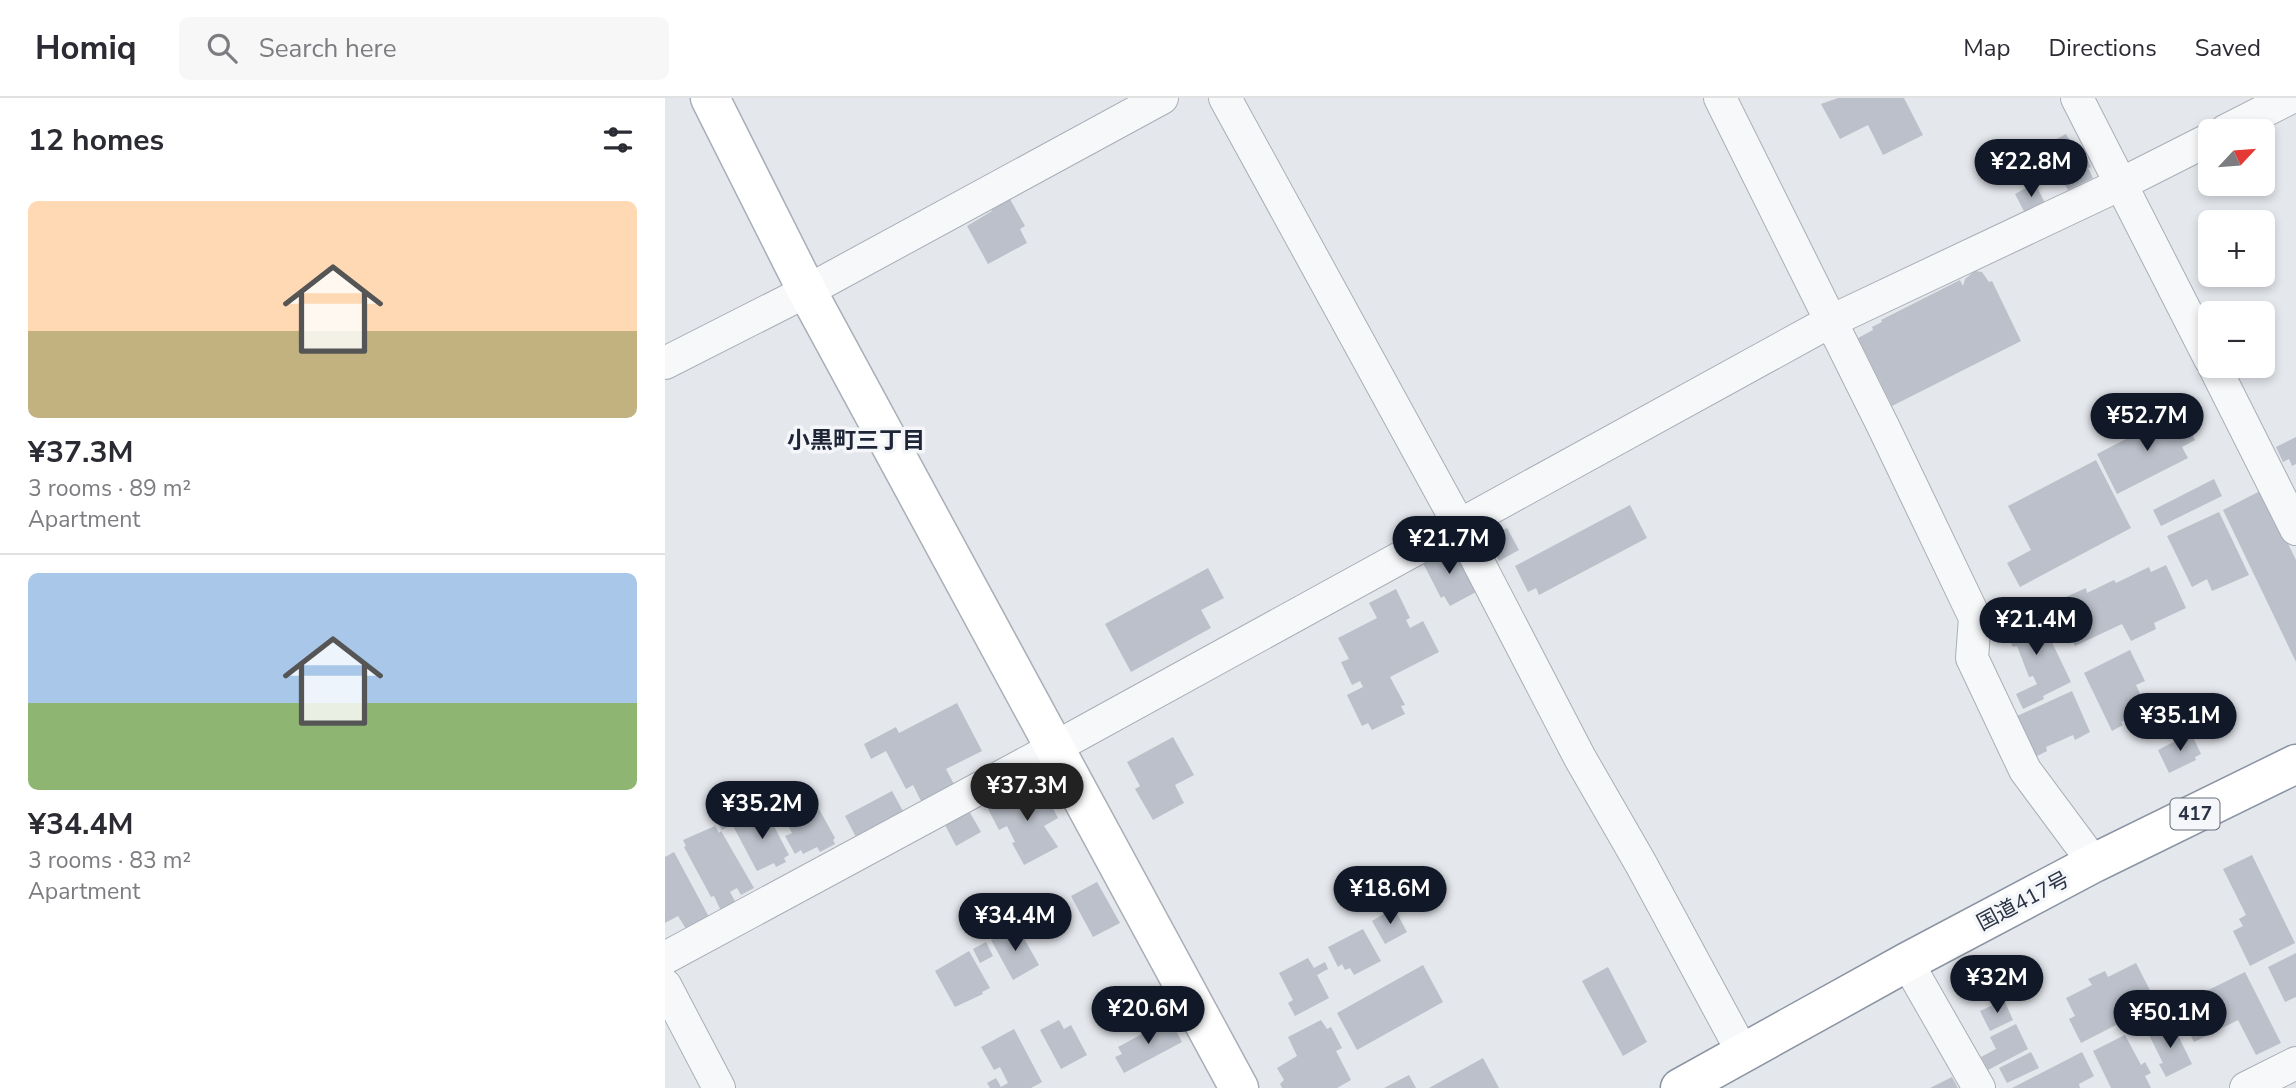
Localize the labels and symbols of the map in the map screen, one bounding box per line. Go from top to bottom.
north arrow [2198,119,2275,196]
pin: ¥22.8M [1974,140,2088,199]
pin: ¥52.7M [2090,394,2204,453]
district label: 小黒町三丁目 [787,425,925,456]
pin: ¥21.7M [1392,517,1506,576]
pin: ¥21.4M [1979,598,2093,657]
pin: ¥35.1M [2123,694,2237,753]
pin: ¥37.3M [970,764,1084,823]
pin: ¥35.2M [705,782,819,841]
road number: 417 [2171,799,2219,830]
street label: 国道417号 [1972,865,2074,937]
pin: ¥18.6M [1333,866,1447,926]
pin: ¥34.4M [958,894,1072,953]
pin: ¥32M [1956,956,2038,1015]
pin: ¥20.6M [1091,986,1205,1046]
pin: ¥50.1M [2113,990,2227,1050]

